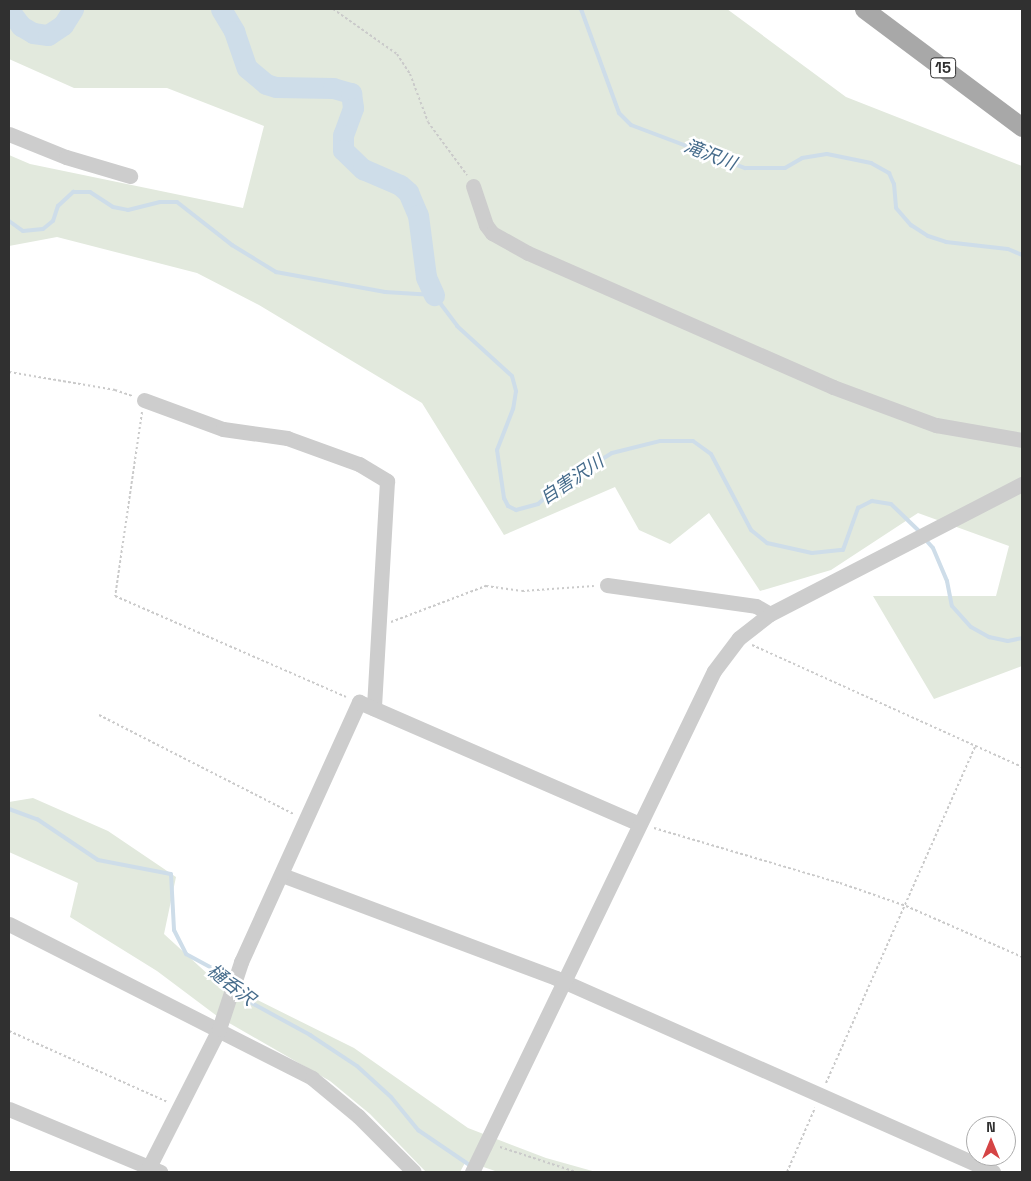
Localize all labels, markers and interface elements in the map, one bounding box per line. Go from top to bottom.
road number: 15 [929,56,957,80]
water label: 滝沢川 [681,135,739,175]
water label: 自害沢川 [536,451,608,509]
water label: 樋呑沢 [203,960,259,1010]
north arrow [966,1116,1016,1166]
text: N [986,1118,996,1136]

